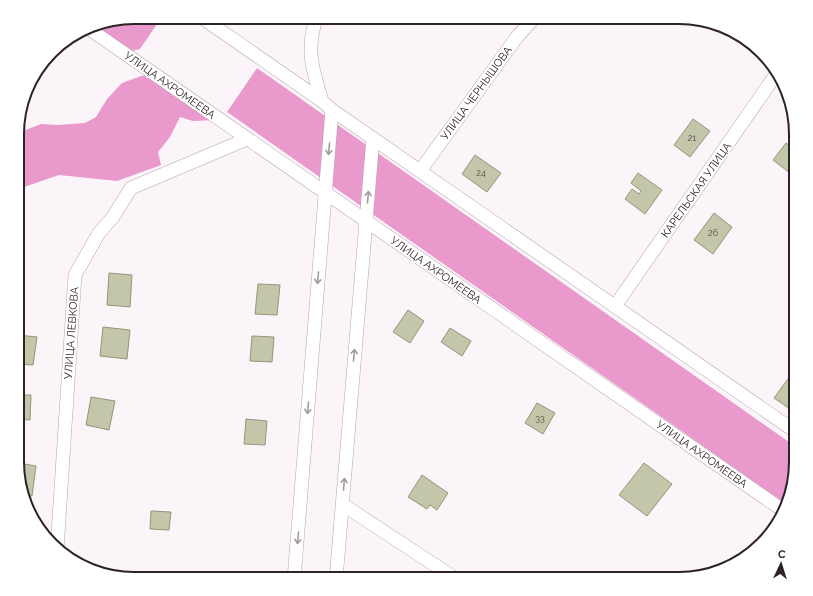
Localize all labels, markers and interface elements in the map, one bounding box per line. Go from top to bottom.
street label: УЛИЦА ЧЕРНЫШОВА [438,44,515,143]
street label: УЛИЦА АХРОМЕЕВА [122,49,218,122]
house number: 21 [688,133,696,143]
street label: КАРЕЛЬСКАЯ УЛИЦА [659,140,734,240]
one-way arrow [325,142,332,155]
house number: 24 [476,168,486,178]
one-way arrow [364,191,371,204]
house number: 26 [708,228,719,238]
street label: УЛИЦА АХРОМЕЕВА [388,234,484,307]
one-way arrow [315,271,322,284]
street label: УЛИЦА ЛЕВКОВА [62,286,81,380]
one-way arrow [351,349,358,362]
one-way arrow [304,401,312,414]
house number: 33 [535,413,545,423]
street label: УЛИЦА АХРОМЕЕВА [654,418,750,491]
one-way arrow [340,478,347,491]
one-way arrow [294,531,301,544]
north arrow [761,544,801,584]
text: С [777,548,786,561]

